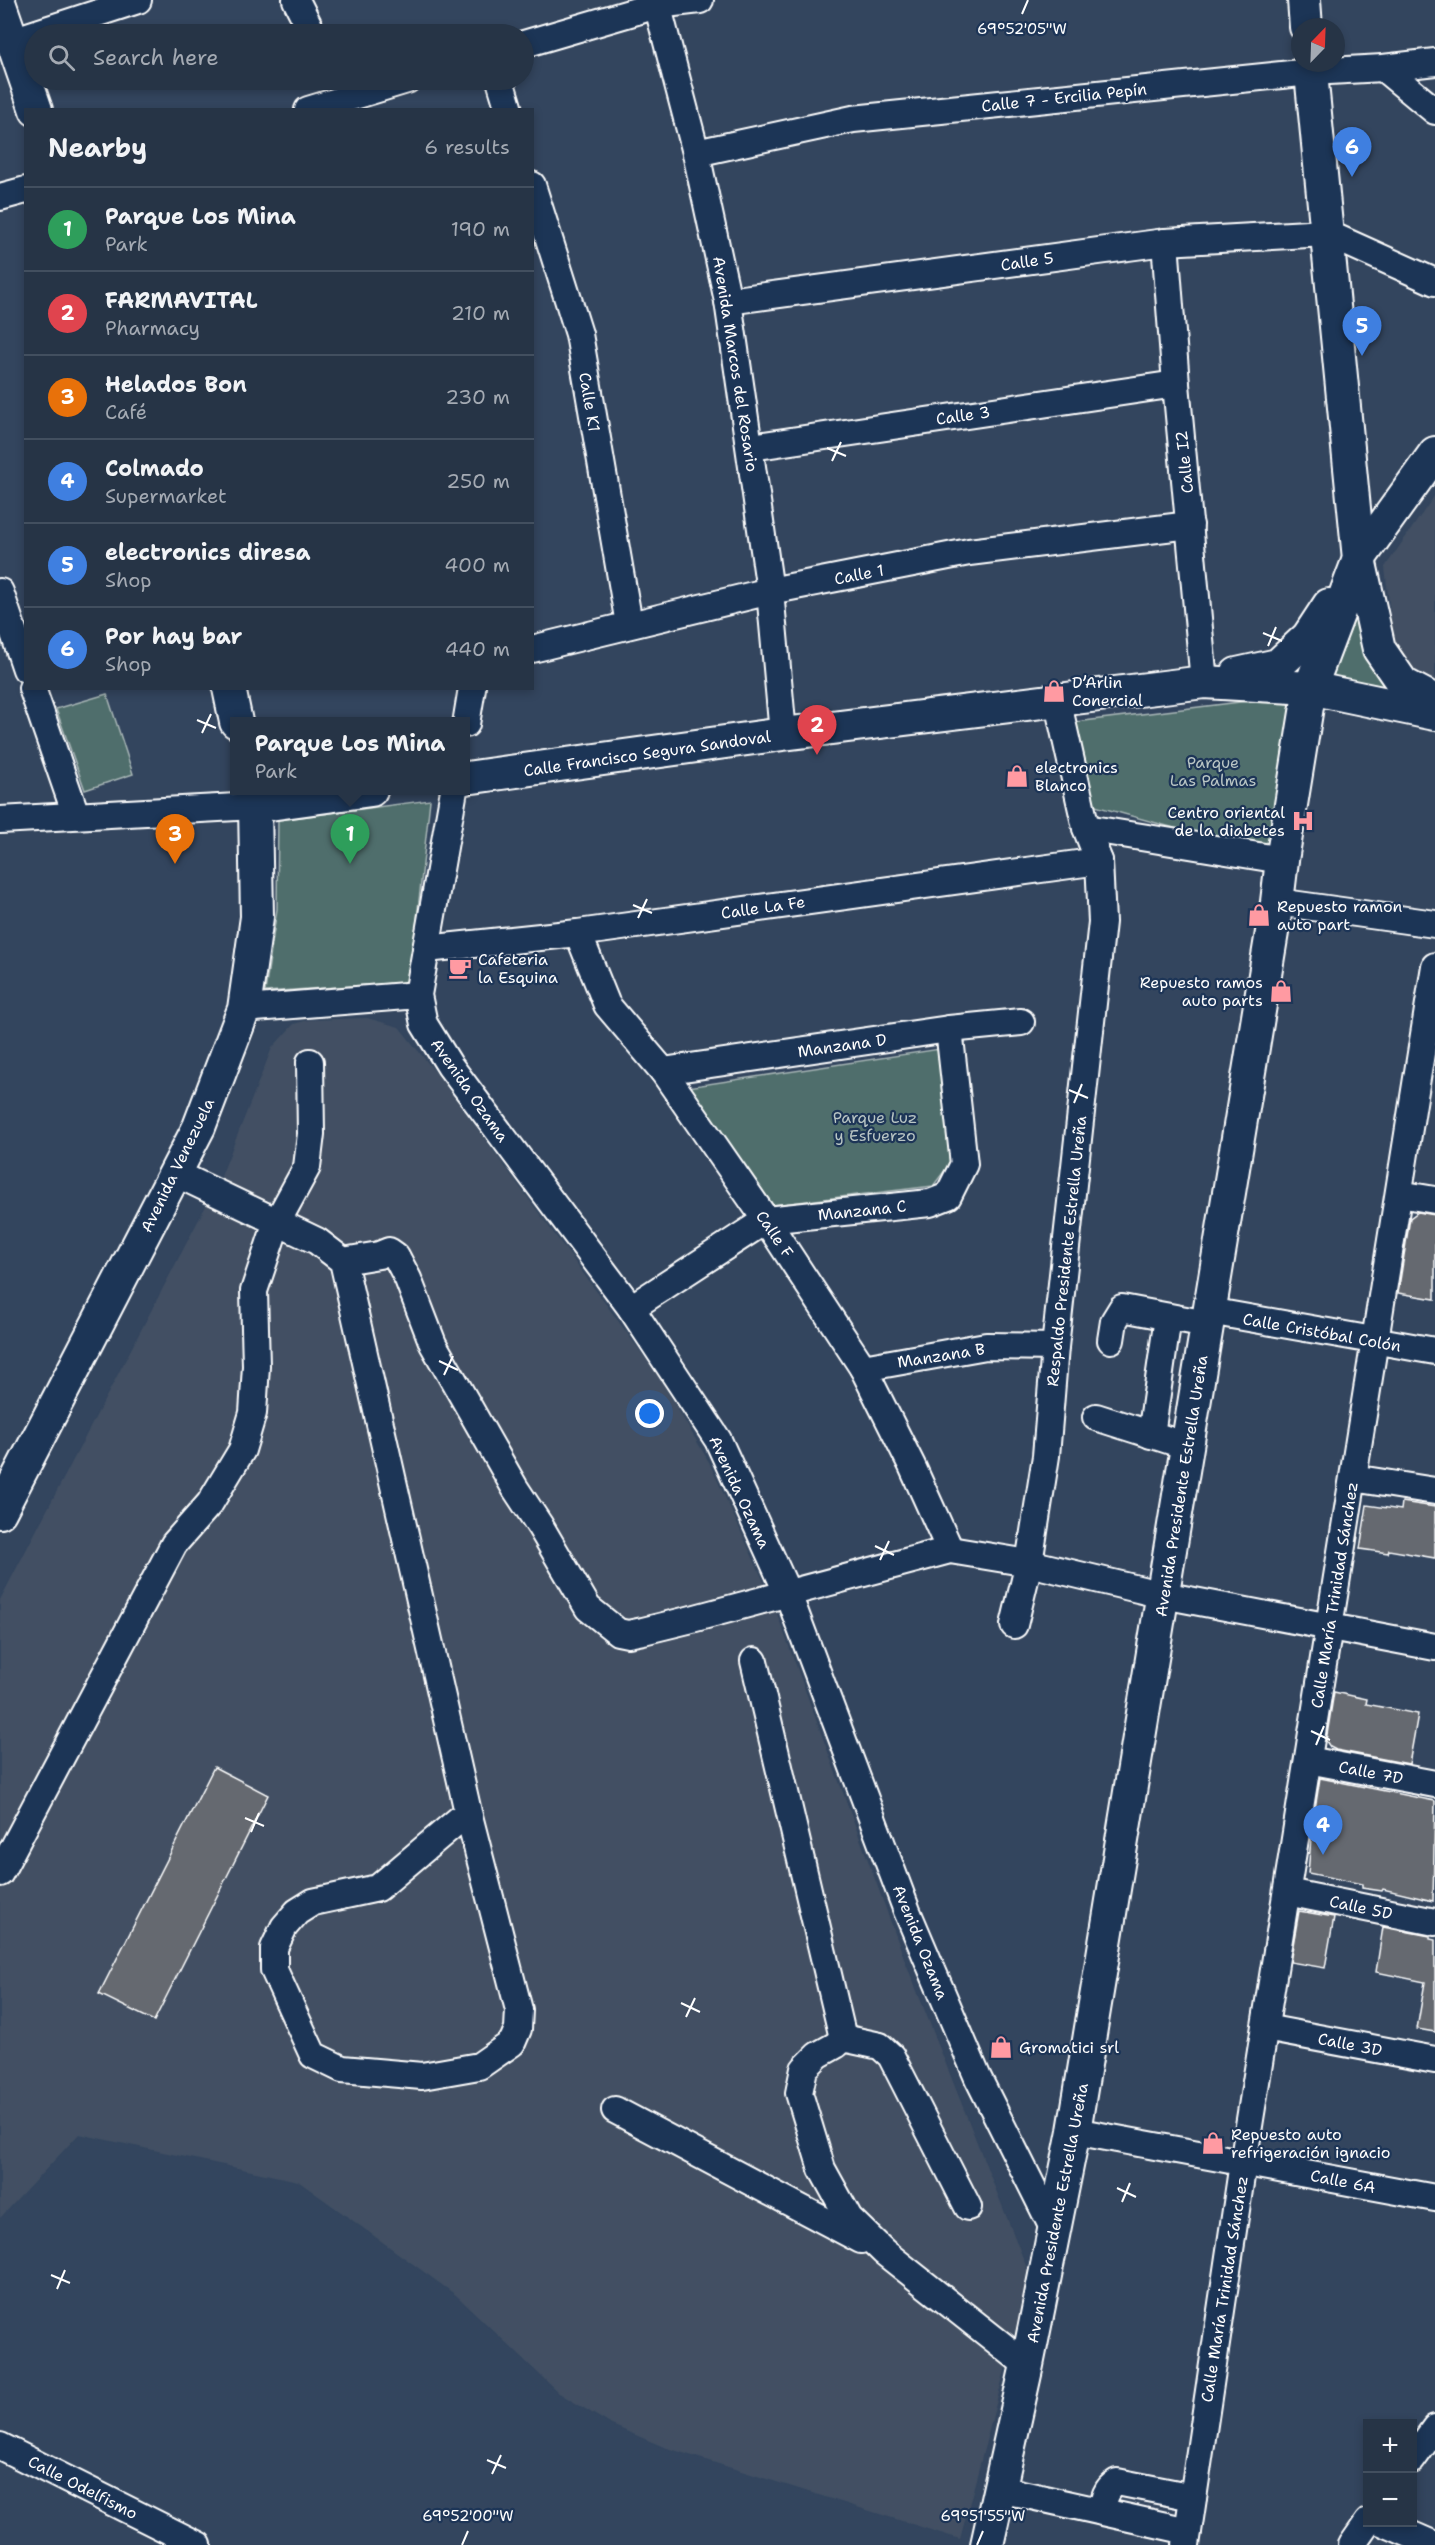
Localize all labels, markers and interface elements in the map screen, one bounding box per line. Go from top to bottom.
north arrow [1291,18,1345,72]
text: 69°52'05"W [977,19,1067,39]
search box [24,24,534,90]
icon: search [45,41,78,74]
text: Search here [93,43,219,72]
street label: Calle 7 - Ercilia Pepín [980,78,1148,117]
pin: 6 [1332,128,1372,177]
text: Nearby [48,130,147,165]
text: 6 results [424,134,510,160]
text: Parque Los Mina [105,202,296,231]
text: 1 [63,216,72,242]
text: 190 m [451,216,510,242]
text: Park [105,231,148,257]
street label: Calle 5 [999,247,1055,276]
street label: Avenida Marcos del Rosario [708,255,763,473]
text: FARMAVITAL [105,286,258,315]
text: 2 [61,300,75,326]
text: 210 m [451,300,510,326]
pin: 5 [1342,306,1382,356]
text: Pharmacy [105,315,200,341]
text: Helados Bon [105,370,247,399]
street label: Calle K1 [574,371,605,433]
text: 3 [61,384,75,410]
text: 230 m [445,384,510,410]
text: Café [105,399,147,425]
street label: Calle 3 [935,401,992,430]
street label: Calle I2 [1171,429,1198,494]
text: Colmado [105,454,204,483]
text: 4 [61,468,75,494]
text: 250 m [446,468,510,494]
text: Supermarket [105,483,227,509]
text: electronics diresa [105,538,311,567]
text: 5 [61,552,74,578]
text: 400 m [444,552,510,578]
street label: Calle 1 [832,559,886,590]
text: Shop [105,567,152,593]
text: Por hay bar [105,622,242,651]
text: 6 [61,636,75,662]
text: 440 m [445,636,510,662]
text: Shop [105,651,152,677]
place label: D’Arlin Conercial [1072,672,1143,711]
shop icon: D’Arlin Conercial [1041,678,1067,704]
pin: 2 [798,706,836,755]
popup [230,717,470,795]
street label: Calle Francisco Segura Sandoval [522,726,772,781]
text: Parque Los Mina [255,729,445,758]
park label: Parque Las Palmas [1170,752,1256,791]
place label: electronics Blanco [1035,757,1118,796]
text: Park [255,758,298,784]
shop icon: electronics Blanco [1004,763,1030,789]
place label: Centro oriental de la diabetes [1168,802,1285,841]
hospital icon: Centro oriental de la diabetes [1290,808,1316,834]
pin: 3 [156,814,195,864]
pin: 1 [330,814,370,864]
street label: Calle La Fe [720,891,806,924]
place label: Repuesto ramon auto part [1277,896,1403,935]
shop icon: Repuesto ramon auto part [1246,902,1272,928]
place label: Cafeteria la Esquina [478,949,558,988]
cafe icon: Cafeteria la Esquina [447,955,473,981]
place label: Repuesto ramos auto parts [1140,972,1263,1011]
shop icon: Repuesto ramos auto parts [1268,978,1294,1004]
street label: Manzana D [796,1029,888,1062]
street label: Avenida Ozama [426,1034,513,1146]
street label: Avenida Venezuela [136,1095,219,1236]
park label: Parque Luz y Esfuerzo [833,1107,917,1146]
street label: Respaldo Presidente Estrella Ureña [1042,1115,1091,1387]
street label: Manzana C [817,1195,908,1226]
street label: Calle F [751,1207,798,1262]
street label: Calle Cristóbal Colón [1241,1308,1403,1357]
street label: Manzana B [896,1338,986,1373]
street label: Avenida Presidente Estrella Ureña [1150,1354,1213,1618]
your location [635,1399,664,1428]
street label: Avenida Ozama [704,1432,775,1552]
street label: Calle María Trinidad Sánchez [1306,1480,1363,1710]
street label: Calle 7D [1337,1756,1405,1789]
pin: 4 [1304,1806,1342,1855]
street label: Avenida Ozama [888,1882,953,2003]
street label: Calle 5D [1327,1891,1394,1924]
street label: Calle 3D [1316,2028,1384,2061]
shop icon: Gromatici srl [988,2034,1014,2060]
place label: Gromatici srl [1019,2037,1119,2058]
street label: Avenida Presidente Estrella Ureña [1022,2081,1093,2345]
place label: Repuesto auto refrigeración ignacio [1231,2124,1390,2163]
shop icon: Repuesto auto refrigeración ignacio [1200,2130,1226,2156]
street label: Calle 6A [1309,2165,1377,2198]
street label: Calle María Trinidad Sánchez [1196,2174,1253,2404]
map controls [1363,2419,1417,2527]
button: + [1363,2419,1417,2473]
street label: Calle Odelfismo [24,2451,141,2524]
button: − [1363,2473,1417,2527]
text: 69°52'00"W [422,2506,514,2526]
text: 69°51'55"W [941,2506,1025,2526]

